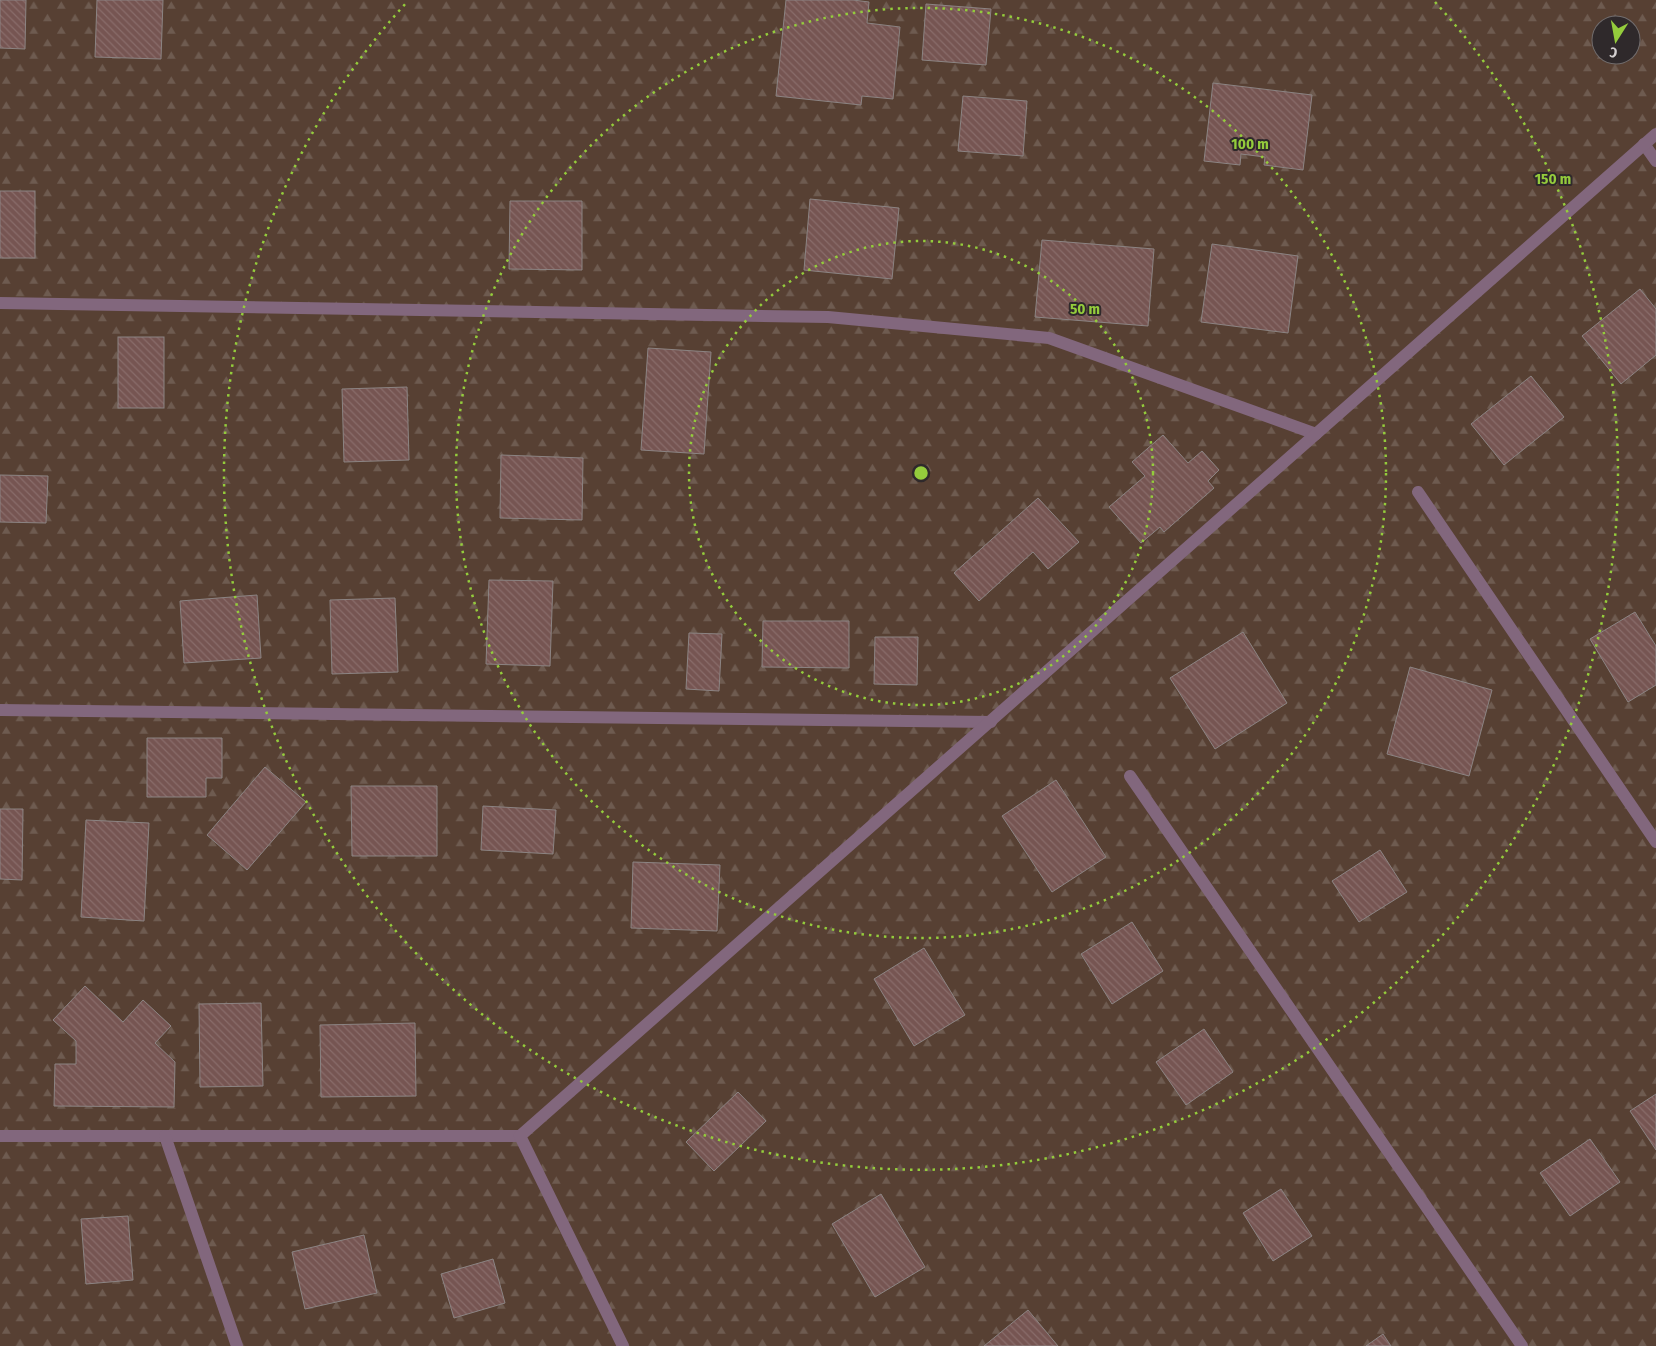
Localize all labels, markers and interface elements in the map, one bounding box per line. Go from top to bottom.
north arrow [1591,15,1641,65]
text: С [1608,43,1619,61]
text: 100 m [1231,135,1269,153]
text: 150 m [1535,170,1571,188]
text: 50 m [1070,300,1100,318]
centre of rings [912,464,930,482]

